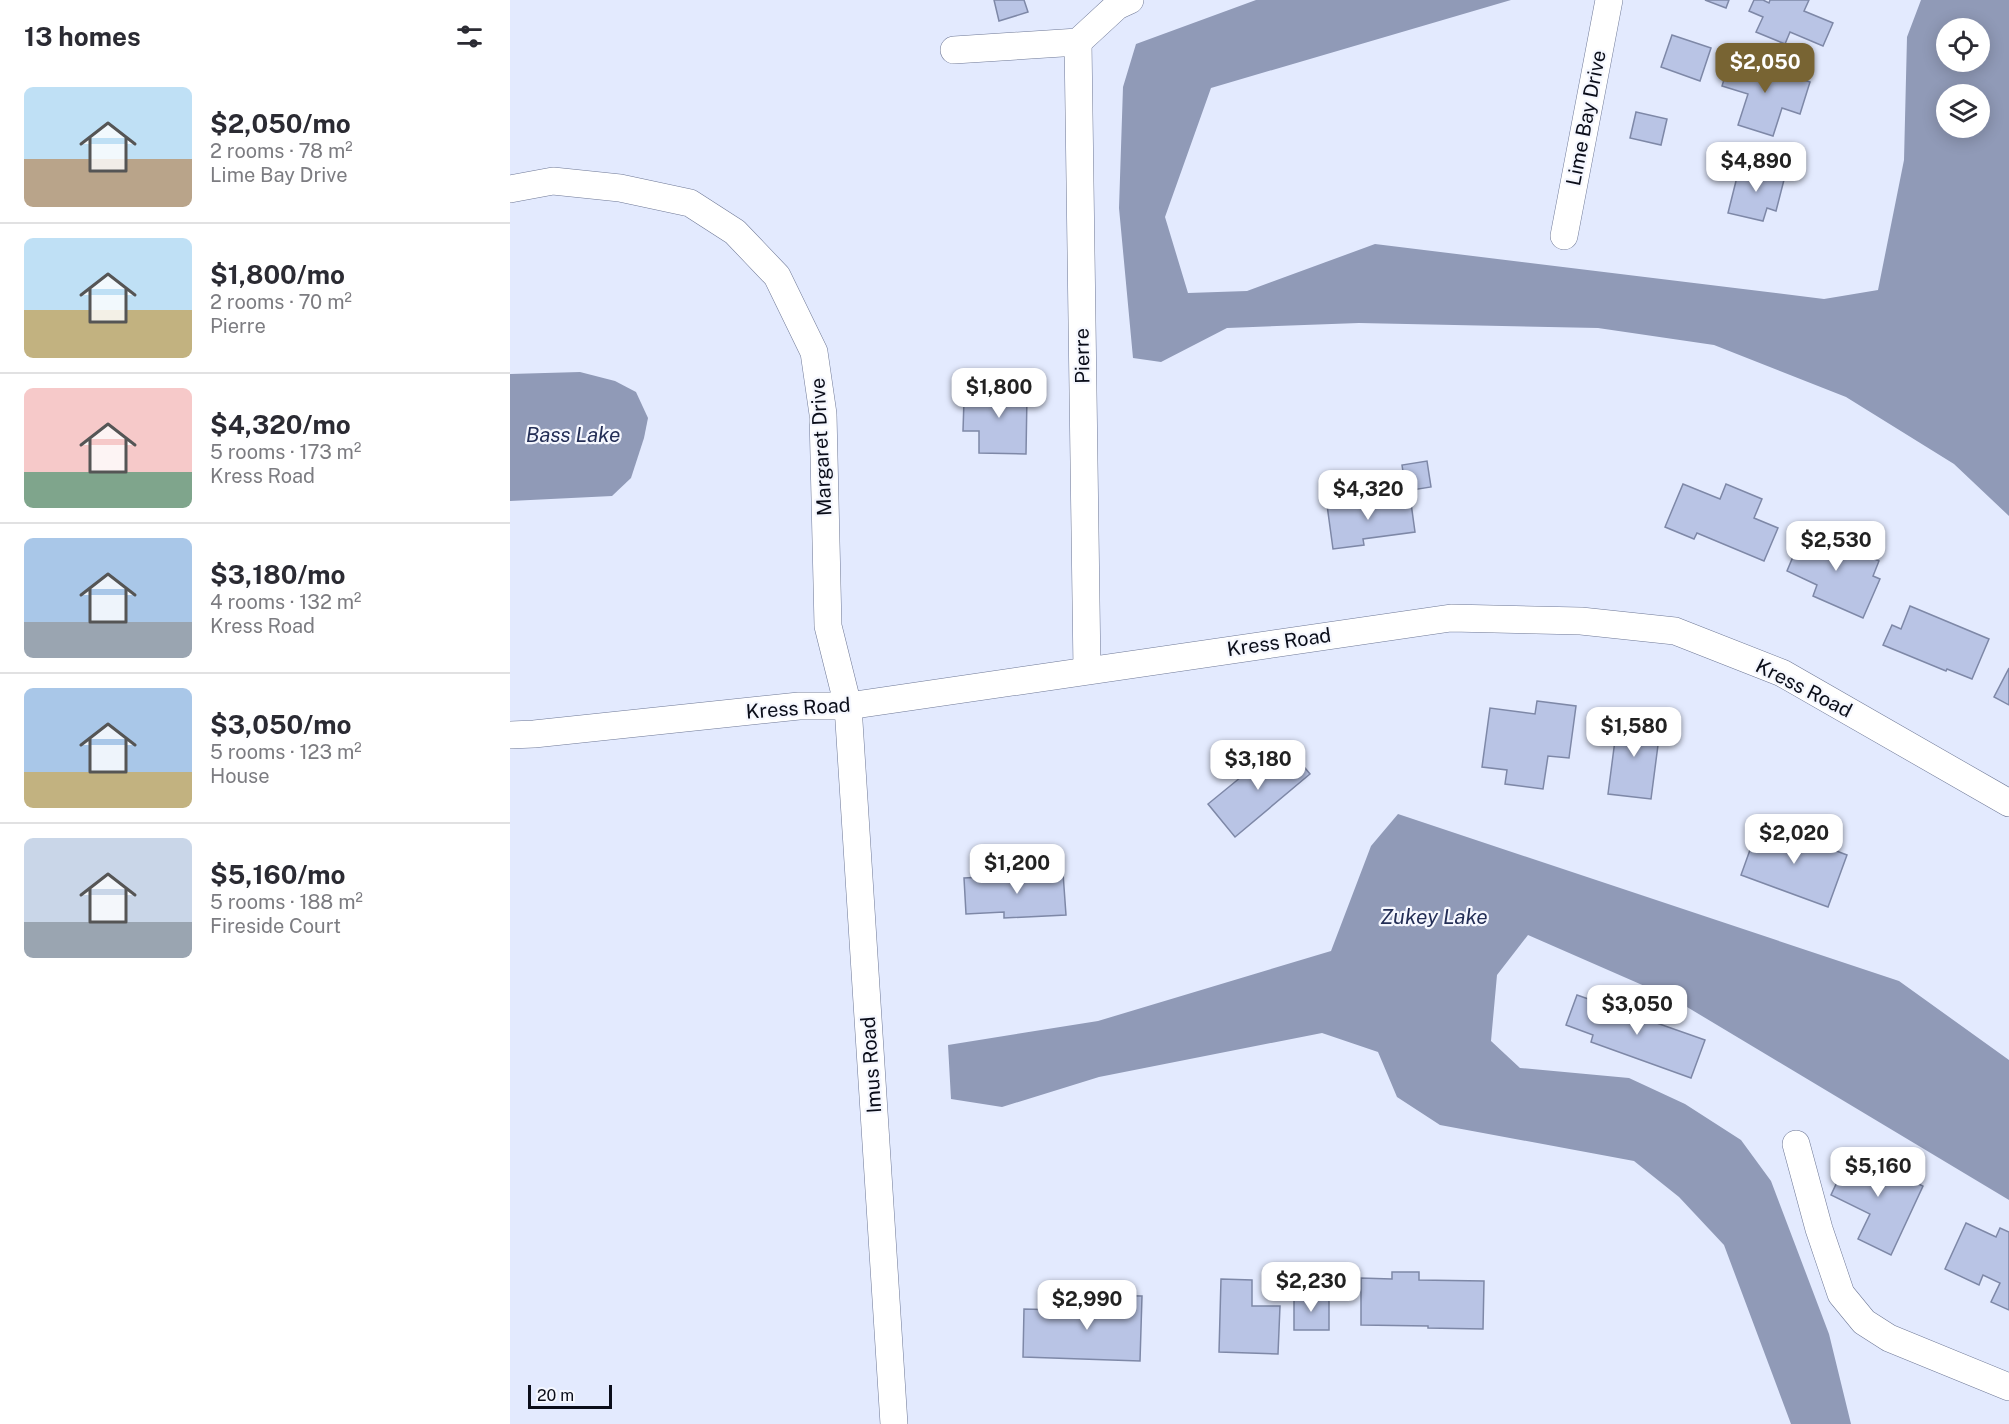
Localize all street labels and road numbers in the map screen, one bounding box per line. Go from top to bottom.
street label: Lime Bay Drive [1561,48,1611,188]
street label: Pierre [1070,328,1094,384]
street label: Margaret Drive [805,377,837,517]
street label: Kress Road [1225,623,1333,661]
street label: Kress Road [1752,653,1856,723]
street label: Kress Road [745,692,851,724]
street label: Imus Road [856,1016,886,1114]

